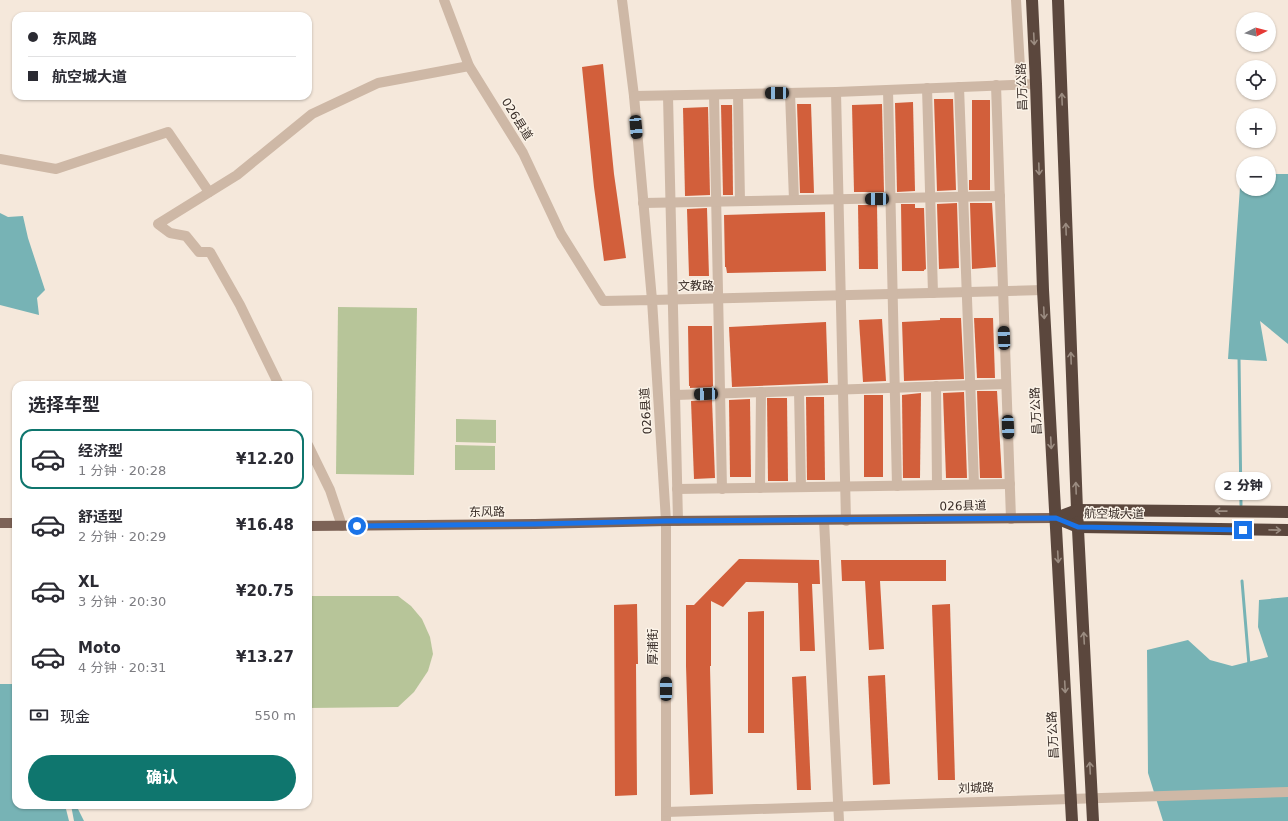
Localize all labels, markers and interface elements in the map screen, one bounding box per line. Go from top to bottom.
north arrow [1236,12,1276,52]
map controls [1236,12,1276,196]
text: 东风路 [52,30,97,48]
one-way arrow [1030,32,1037,45]
button: locate [1236,60,1276,100]
street label: 昌万公路 [1014,63,1030,111]
text: 航空城大道 [52,68,127,86]
car [765,87,789,99]
one-way arrow [1058,93,1065,106]
street label: 026县道 [499,95,535,143]
button: + [1236,108,1276,148]
car [629,115,643,139]
button: − [1236,156,1276,196]
one-way arrow [1035,162,1043,175]
car [865,193,889,205]
one-way arrow [1063,223,1070,236]
street label: 文教路 [678,279,714,293]
one-way arrow [1040,306,1047,319]
car [998,326,1010,350]
one-way arrow [1068,352,1075,365]
street label: 026县道 [637,387,655,435]
street label: 昌万公路 [1028,387,1044,435]
car [694,388,718,400]
text: 选择车型 [28,394,100,415]
car [1002,415,1014,439]
one-way arrow [1048,436,1055,449]
icon: car [30,441,66,477]
text: 经济型 [78,442,123,460]
text: ¥12.20 [236,450,294,468]
text: 1 分钟 · 20:28 [78,463,166,478]
callout: 2 分钟 [1215,472,1271,500]
text: 2 分钟 [1223,478,1263,493]
one-way arrow [1073,482,1080,495]
street label: 026县道 [939,499,987,513]
street label: 东风路 [469,505,505,519]
street label: 航空城大道 [1084,506,1144,522]
icon: car [30,507,66,543]
text: 舒适型 [78,508,123,526]
one-way arrow [1215,508,1228,515]
text: ¥16.48 [236,516,294,534]
route start [348,517,366,535]
route end [1234,521,1252,539]
one-way arrow [1268,526,1281,534]
text: 2 分钟 · 20:29 [78,529,166,544]
one-way arrow [1054,550,1062,563]
icon: car [30,573,66,609]
text: XL [78,573,99,591]
text: ¥20.75 [236,582,294,600]
text: 3 分钟 · 20:30 [78,594,166,609]
street label: 厚浦街 [646,629,660,665]
one-way arrow [1080,632,1087,645]
icon: car [30,639,66,675]
text: Moto [78,639,121,657]
text: ¥13.27 [236,648,294,666]
text: 4 分钟 · 20:31 [78,660,166,675]
car [660,677,672,701]
one-way arrow [1061,680,1069,693]
icon: cash [28,704,50,726]
text: 现金 [60,708,90,726]
text: 550 m [254,708,296,723]
street label: 昌万公路 [1045,711,1061,759]
button: 确认 [28,755,296,801]
one-way arrow [1087,762,1094,775]
street label: 刘城路 [958,780,994,796]

